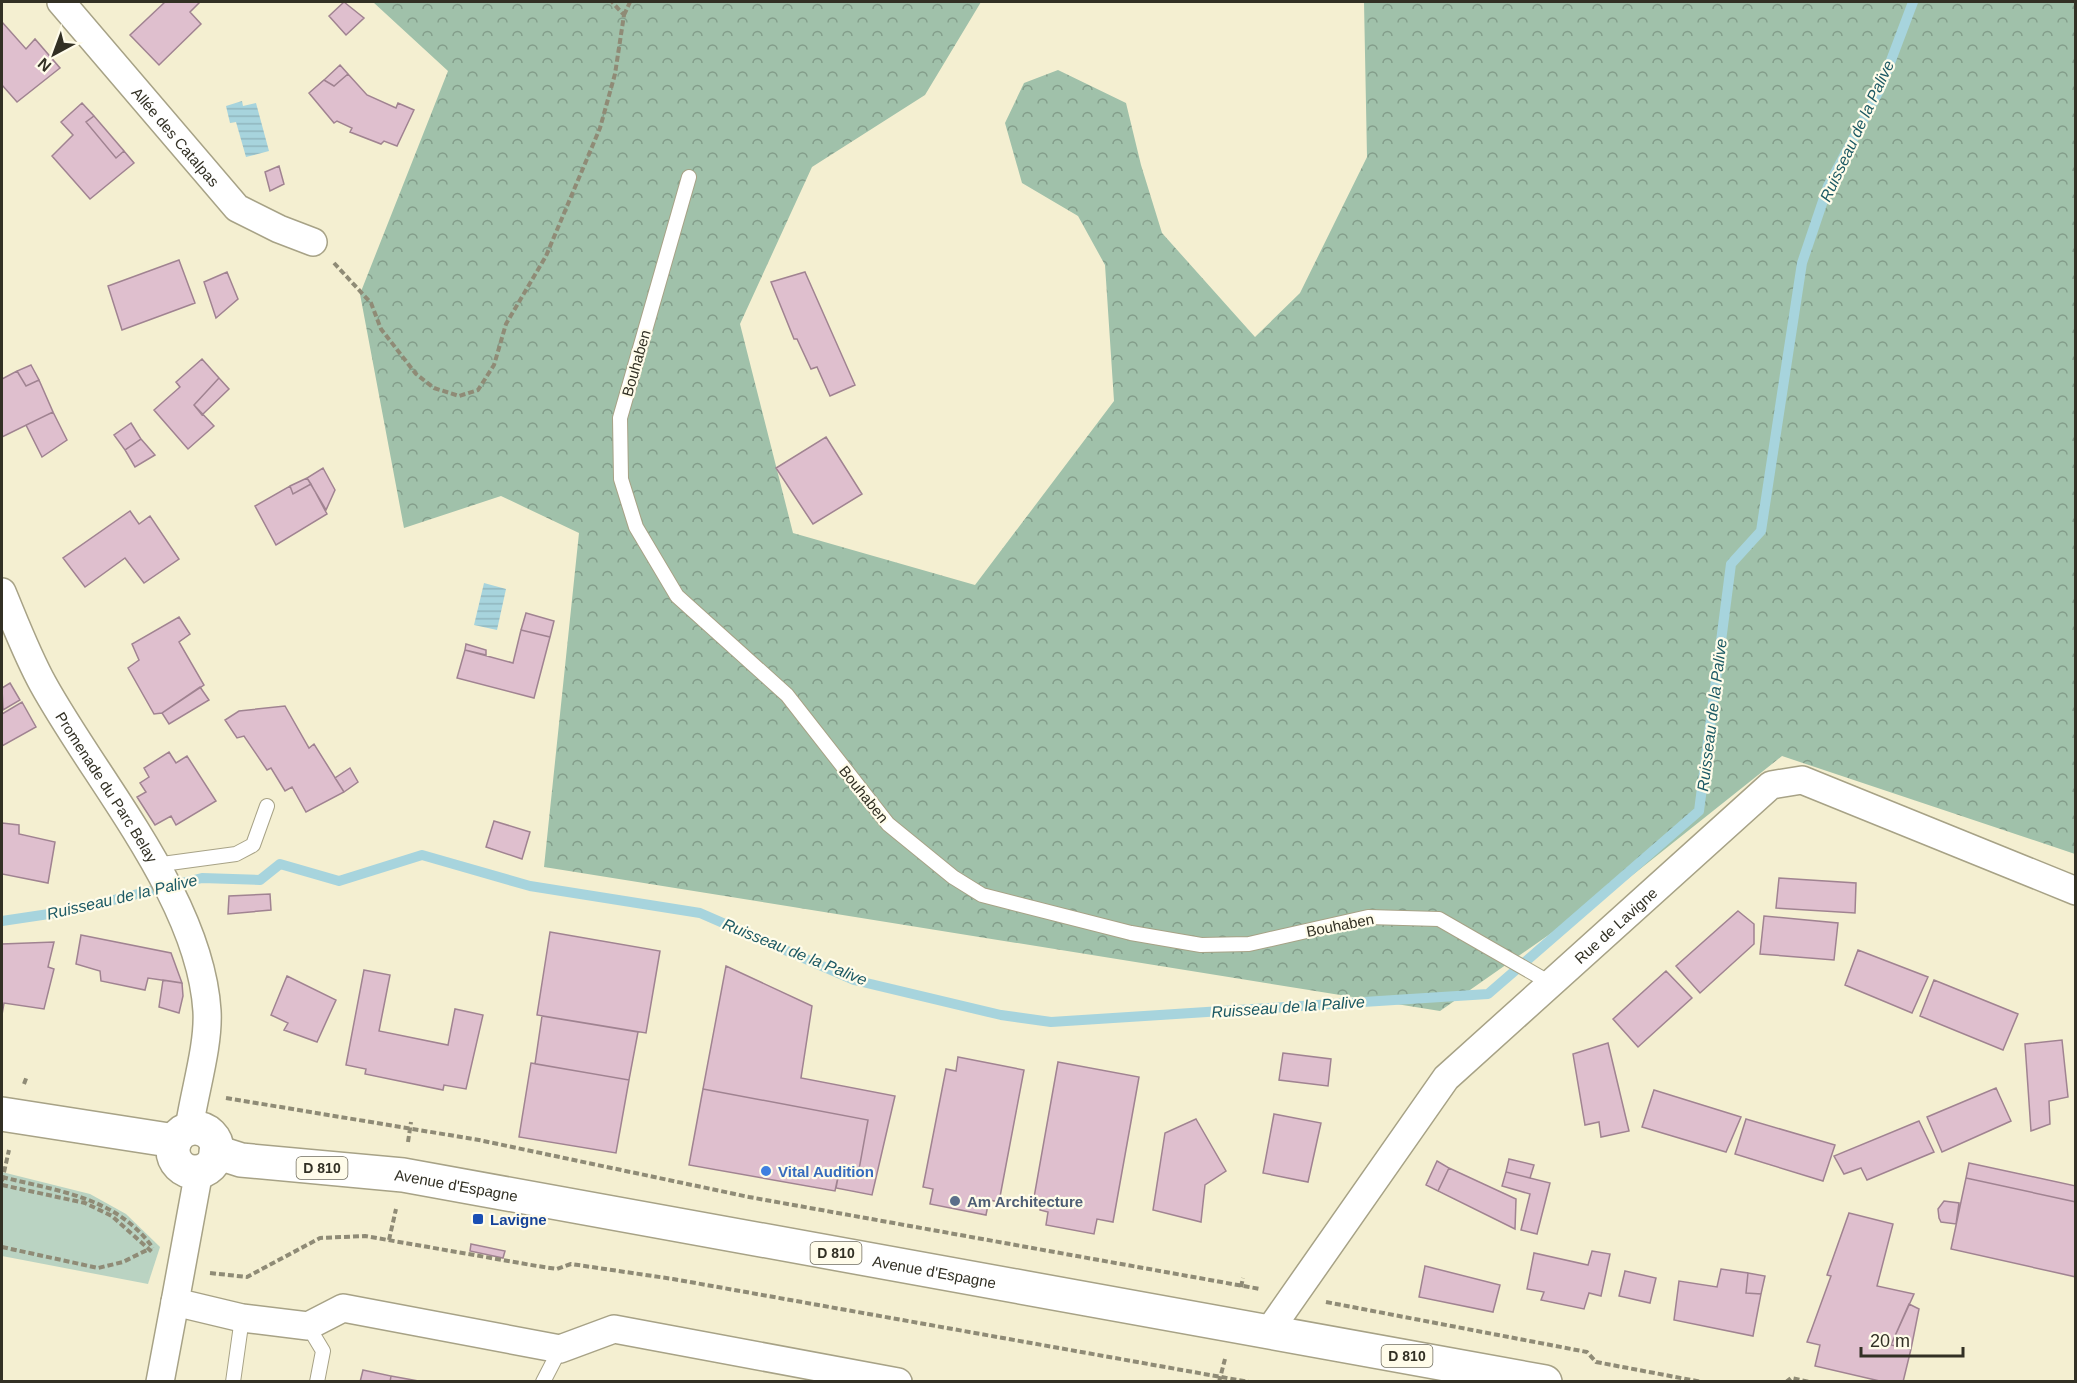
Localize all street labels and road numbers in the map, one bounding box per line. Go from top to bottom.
street label: Allée des Catalpas [129,83,223,190]
street label: Bouhaben [618,328,654,398]
street label: Promenade du Parc Belay [53,709,161,866]
street label: Bouhaben [836,762,892,826]
street label: Rue de Lavigne [1571,884,1660,967]
street label: Bouhaben [1305,910,1375,940]
road number: D 810 [296,1157,348,1179]
street label: Avenue d'Espagne [394,1166,519,1204]
road number: D 810 [810,1242,862,1264]
street label: Avenue d'Espagne [871,1252,998,1291]
road number: D 810 [1382,1345,1432,1367]

